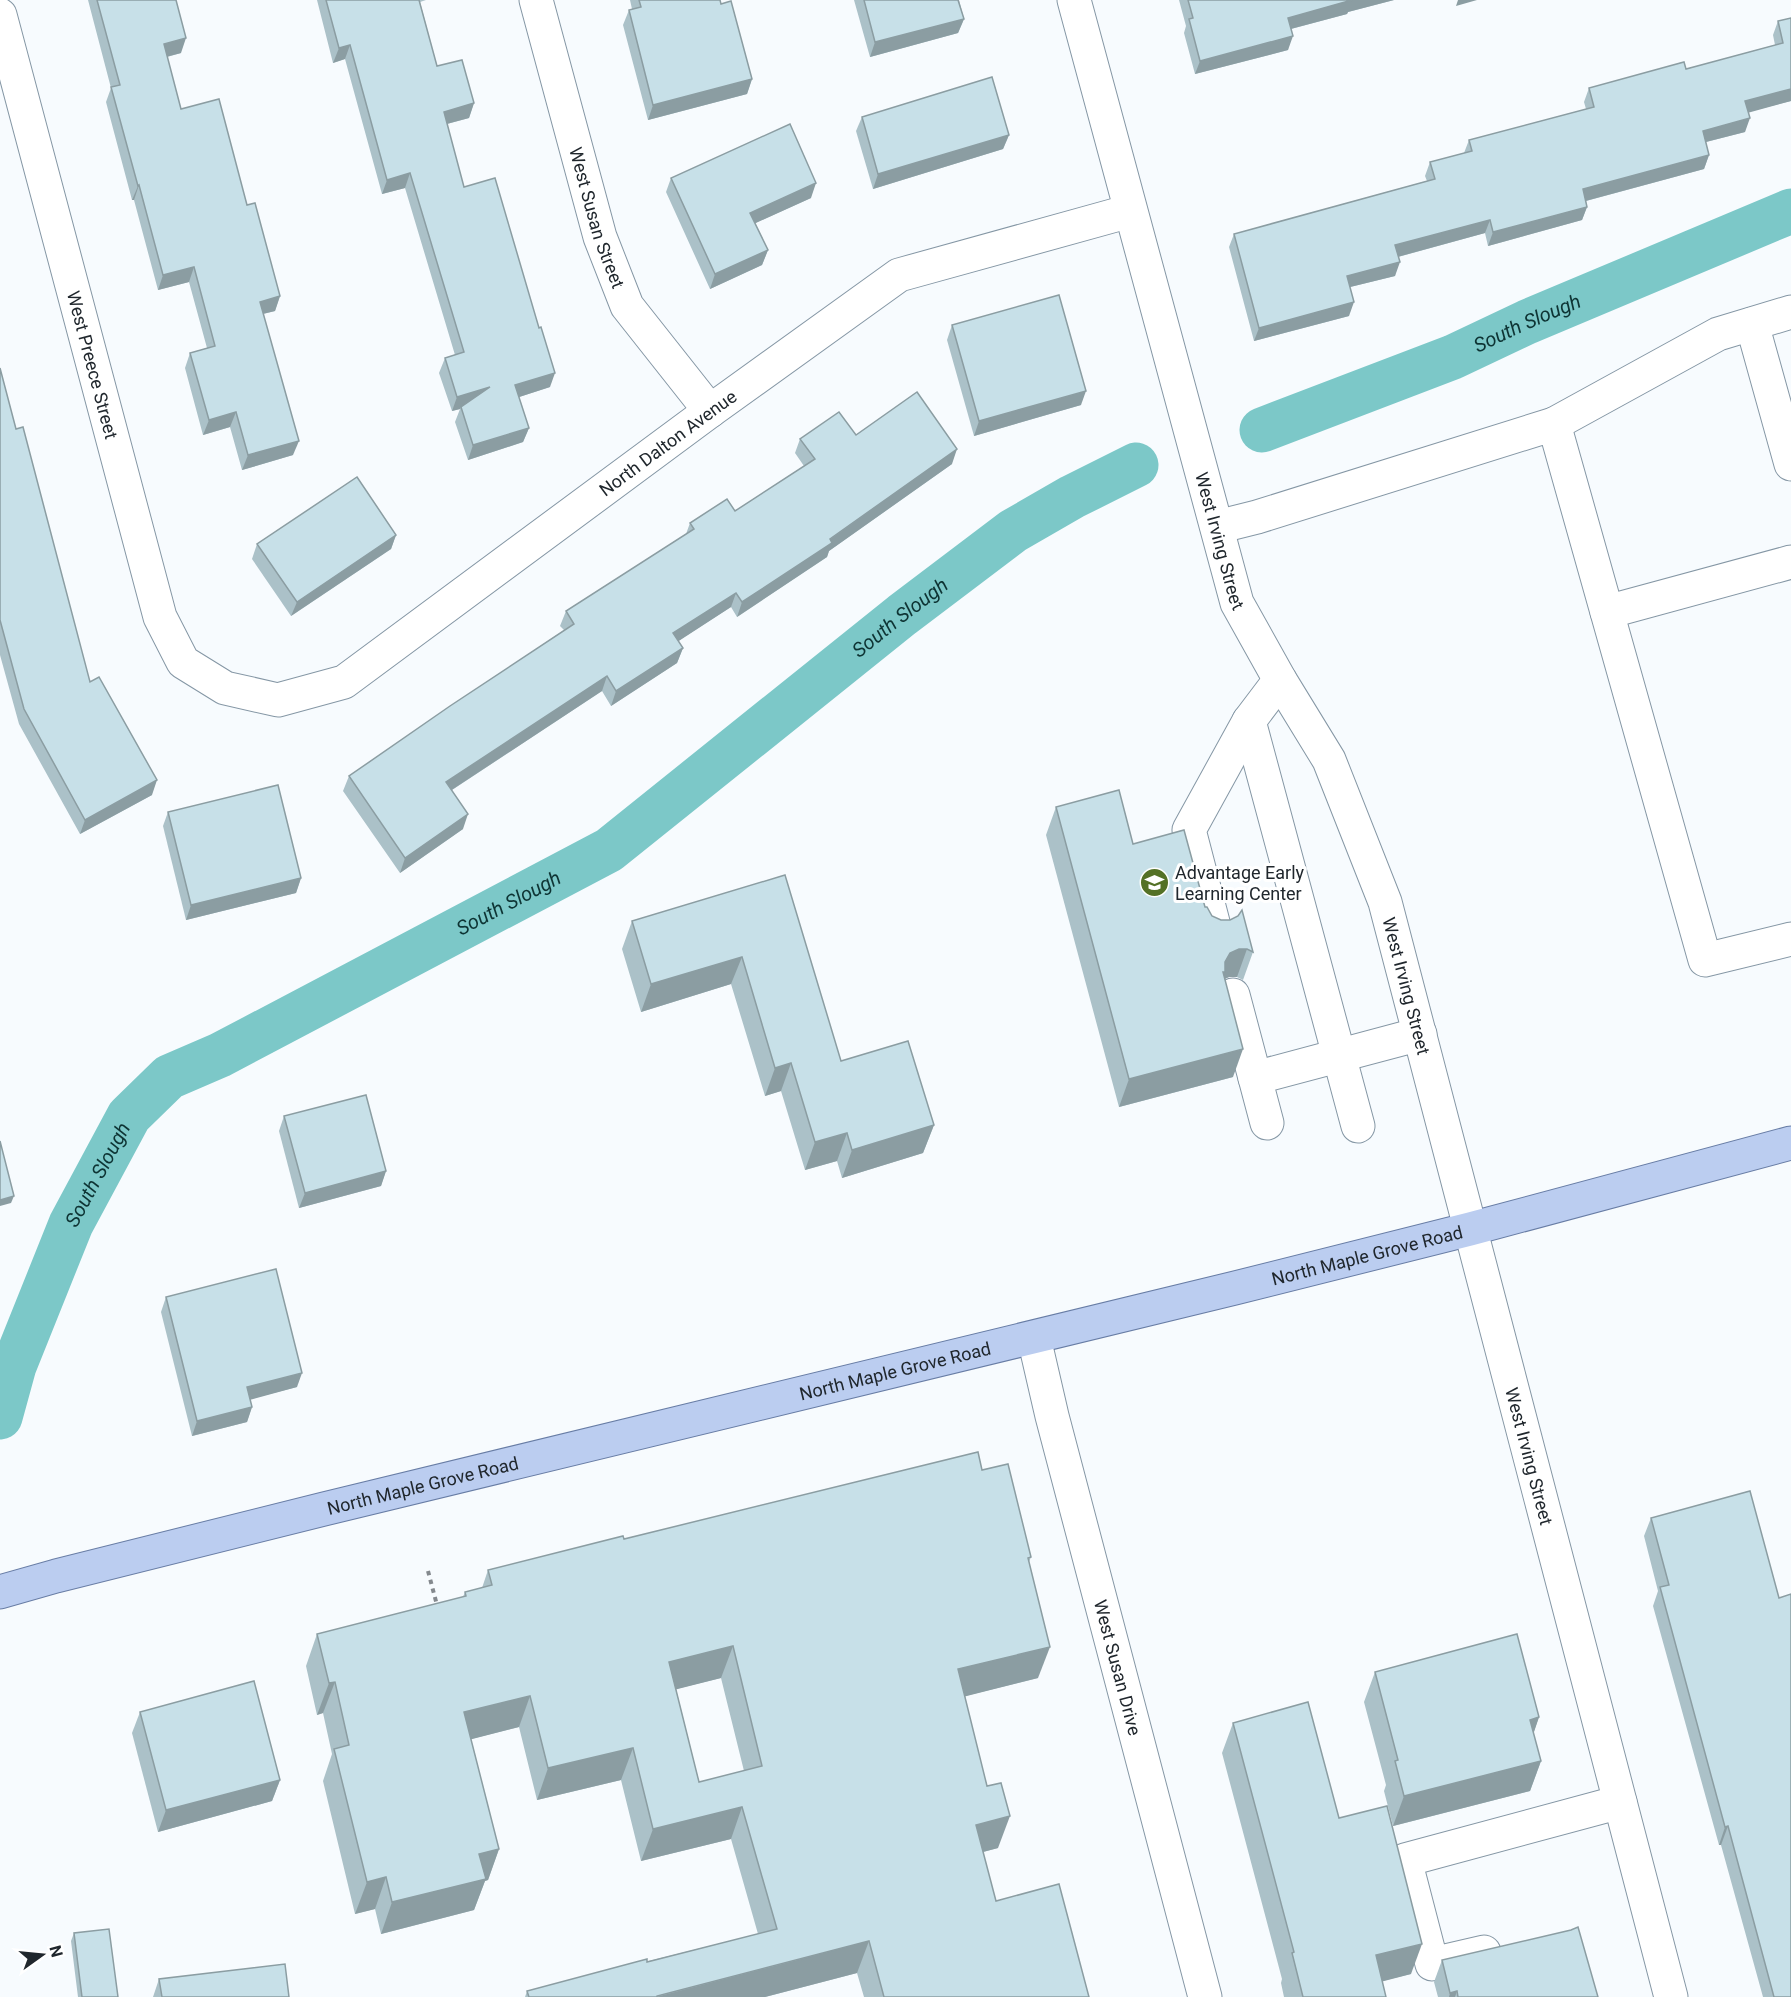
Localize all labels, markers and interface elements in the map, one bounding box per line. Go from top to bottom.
street label: West Susan Street [566,145,629,291]
street label: West Preece Street [63,289,123,441]
water label: South Slough [1470,289,1584,358]
street label: North Dalton Avenue [595,385,740,500]
street label: West Irving Street [1192,470,1249,613]
water label: South Slough [847,573,952,662]
place label: Advantage Early Learning Center [1175,862,1305,904]
water label: South Slough [452,866,565,940]
school or university icon: Advantage Early Learning Center [1138,866,1170,898]
street label: West Irving Street [1379,915,1435,1057]
water label: South Slough [60,1118,135,1231]
street label: North Maple Grove Road [1269,1221,1465,1289]
street label: North Maple Grove Road [797,1337,993,1404]
street label: West Irving Street [1502,1385,1558,1527]
street label: North Maple Grove Road [325,1452,520,1518]
street label: West Susan Drive [1090,1597,1146,1738]
north arrow [12,1925,72,1985]
text: N [45,1943,67,1959]

